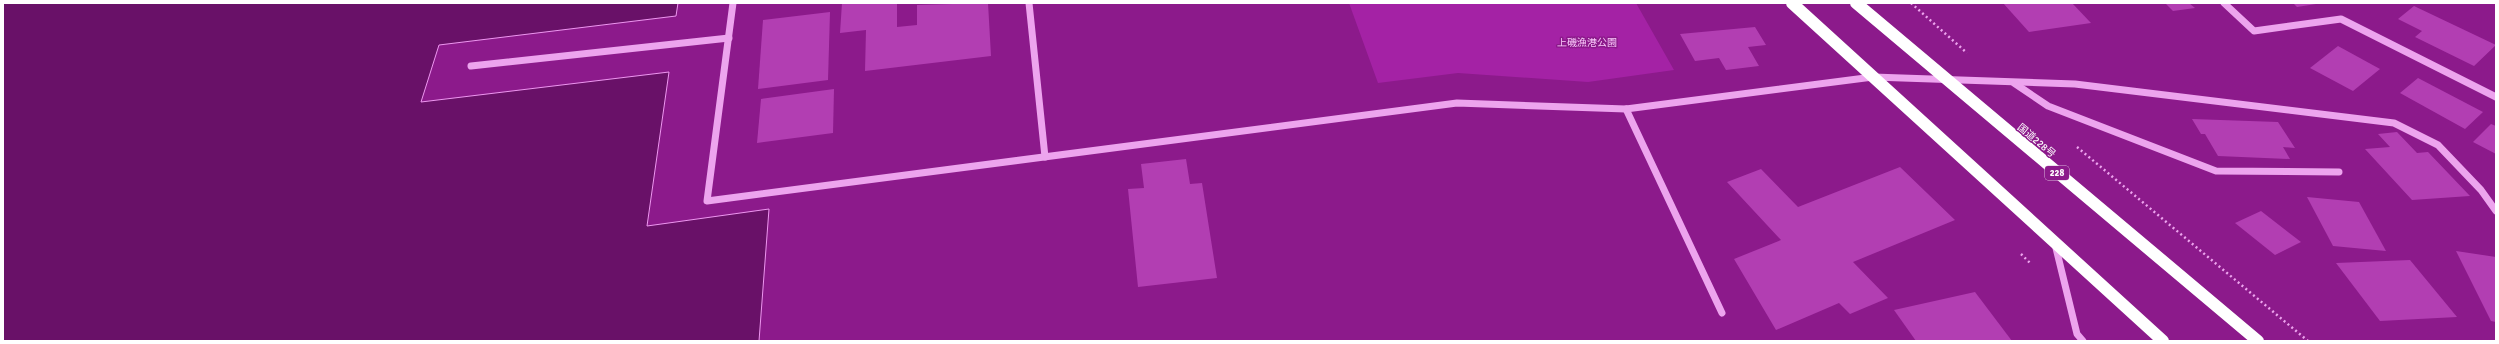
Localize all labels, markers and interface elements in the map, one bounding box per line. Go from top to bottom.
park label: 上磯漁港公園 [1557,37,1617,49]
street label: 国道228号 [2015,121,2058,160]
road number: 228 [2045,166,2069,180]

